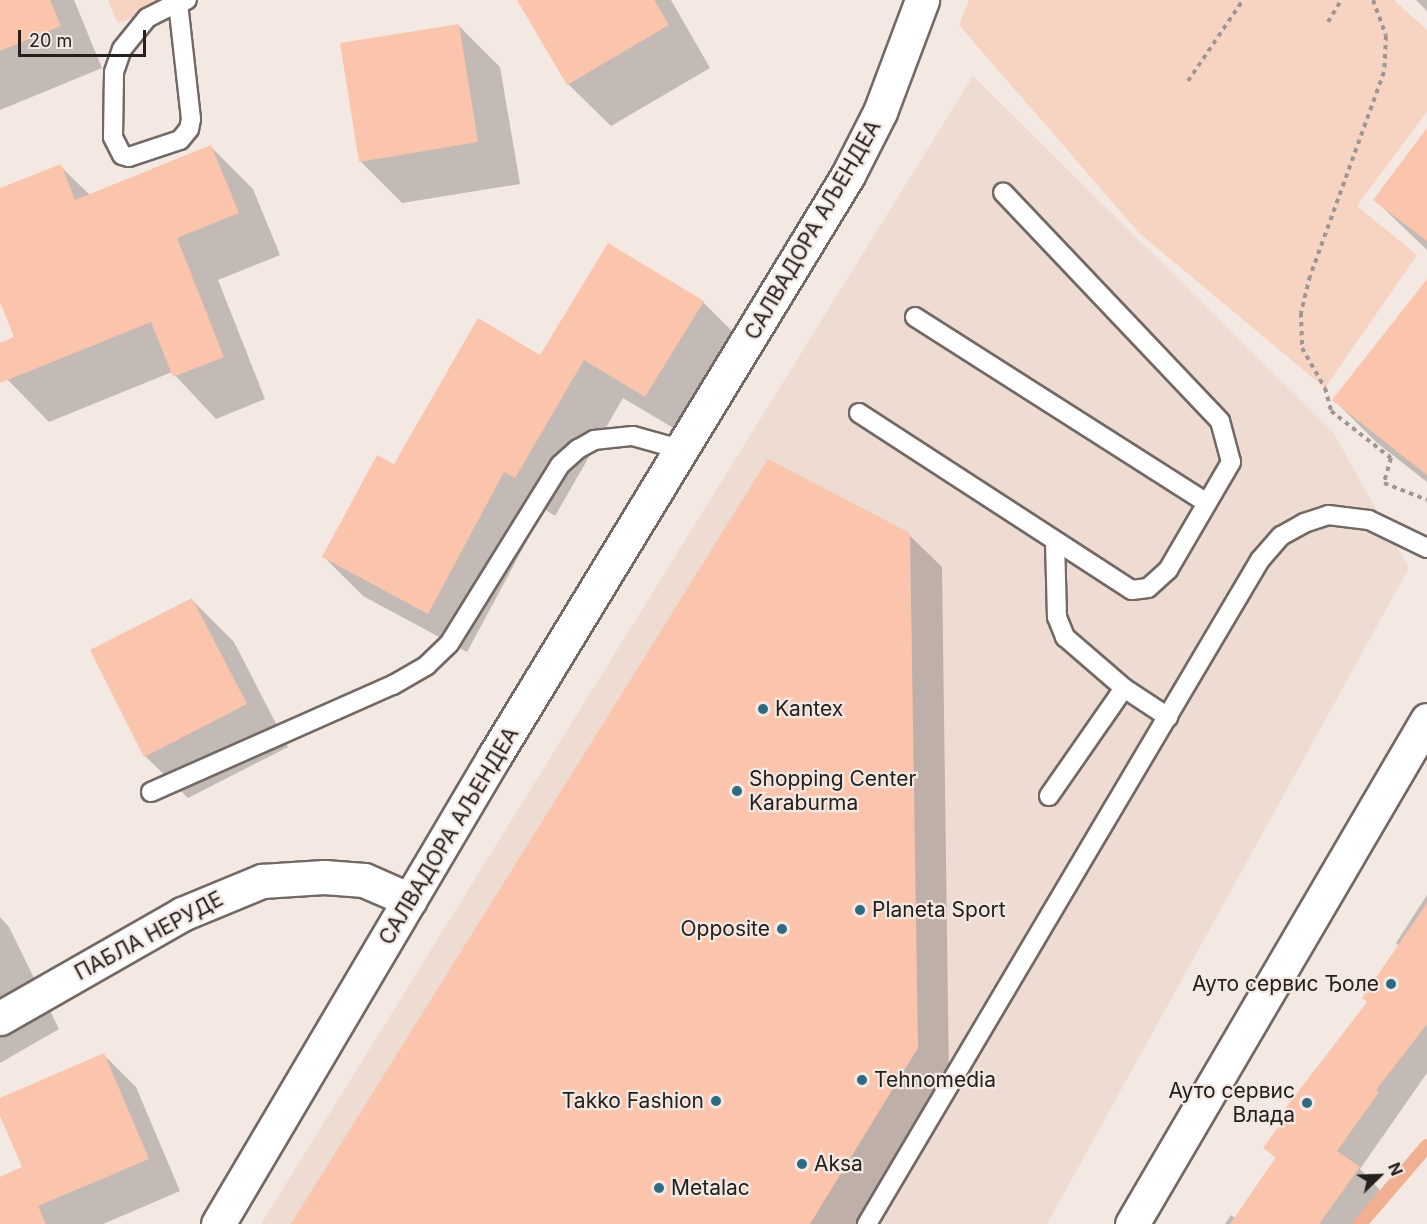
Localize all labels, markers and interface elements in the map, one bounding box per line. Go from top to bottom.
scale bar [21,18,148,56]
text: 20 m [29,30,72,51]
street label: САЛВАДОРА АЉЕНДЕА [740,116,886,344]
place label: Kantex [775,696,843,722]
marker: Kantex [756,702,770,716]
street label: САЛВАДОРА АЉЕНДЕА [374,723,524,949]
place label: Shopping Center Karaburma [749,766,916,816]
marker: Shopping Center Karaburma [730,784,744,798]
street label: ПАБЛА НЕРУДЕ [70,886,228,986]
place label: Planeta Sport [872,897,1006,923]
marker: Planeta Sport [853,903,867,917]
place label: Opposite [681,916,770,942]
marker: Opposite [775,922,789,936]
place label: Ауто сервис Ђоле [1192,971,1379,997]
marker: Ауто сервис Ђоле [1384,977,1398,991]
place label: Tehnomedia [874,1067,996,1093]
marker: Tehnomedia [855,1073,869,1087]
place label: Ауто сервис Влада [1169,1078,1295,1128]
place label: Takko Fashion [562,1088,704,1114]
marker: Takko Fashion [709,1094,723,1108]
marker: Ауто сервис Влада [1300,1096,1314,1110]
north arrow [1349,1146,1409,1206]
place label: Aksa [814,1151,863,1177]
marker: Aksa [795,1157,809,1171]
text: N [1384,1159,1407,1178]
place label: Metalac [671,1175,750,1201]
marker: Metalac [652,1181,666,1195]

